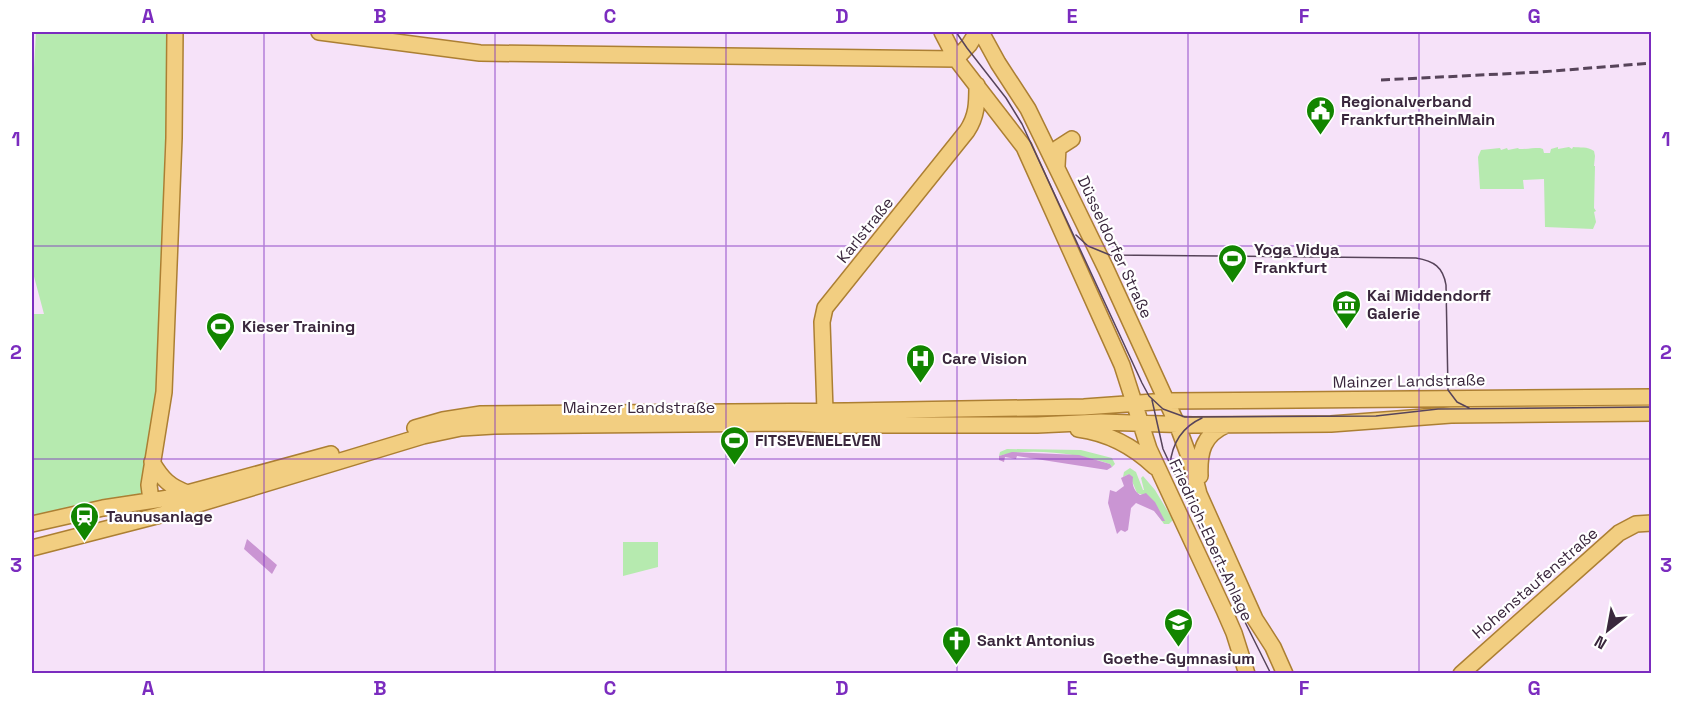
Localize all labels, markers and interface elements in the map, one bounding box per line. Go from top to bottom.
text: A [142,3,155,29]
text: B [373,3,387,29]
text: C [604,3,617,29]
text: D [835,3,849,29]
text: E [1066,3,1078,29]
text: F [1299,3,1310,29]
text: G [1527,3,1541,29]
place label: Regionalverband FrankfurtRheinMain [1341,91,1495,130]
public building icon: Regionalverband FrankfurtRheinMain [1304,94,1336,136]
text: 1 [11,126,21,152]
text: 1 [1661,126,1671,152]
street label: Düsseldorfer Straße [1073,172,1157,322]
street label: Karlstraße [832,193,898,267]
place label: Yoga Vidya Frankfurt [1254,239,1339,278]
sports icon: Yoga Vidya Frankfurt [1217,242,1249,284]
place label: Kai Middendorff Galerie [1367,285,1491,324]
museum icon: Kai Middendorff Galerie [1330,288,1362,330]
sports icon: Kieser Training [205,310,237,352]
place label: Kieser Training [242,316,355,337]
text: 2 [10,339,22,365]
text: 2 [1660,339,1672,365]
hospital icon: Care Vision [905,342,937,384]
place label: Care Vision [942,348,1027,369]
street label: Mainzer Landstraße [1333,369,1485,393]
street label: Mainzer Landstraße [563,397,715,418]
sports icon: FITSEVENELEVEN [718,424,750,466]
place label: FITSEVENELEVEN [755,430,881,451]
street label: Friedrich-Ebert-Anlage [1164,456,1258,624]
station icon: Taunusanlage [69,500,101,542]
place label: Taunusanlage [106,506,213,527]
street label: Hohenstaufenstraße [1468,523,1602,643]
text: 3 [10,552,22,578]
text: 3 [1660,552,1672,578]
north arrow [1578,600,1638,660]
school or university icon: Goethe-Gymnasium [1163,606,1195,648]
church icon: Sankt Antonius [940,624,972,666]
place label: Sankt Antonius [977,630,1095,651]
text: N [1591,631,1611,654]
place label: Goethe-Gymnasium [1103,648,1255,669]
text: A [142,675,155,701]
text: B [373,675,387,701]
text: C [604,675,617,701]
text: D [835,675,849,701]
text: E [1066,675,1078,701]
text: F [1299,675,1310,701]
text: G [1527,675,1541,701]

